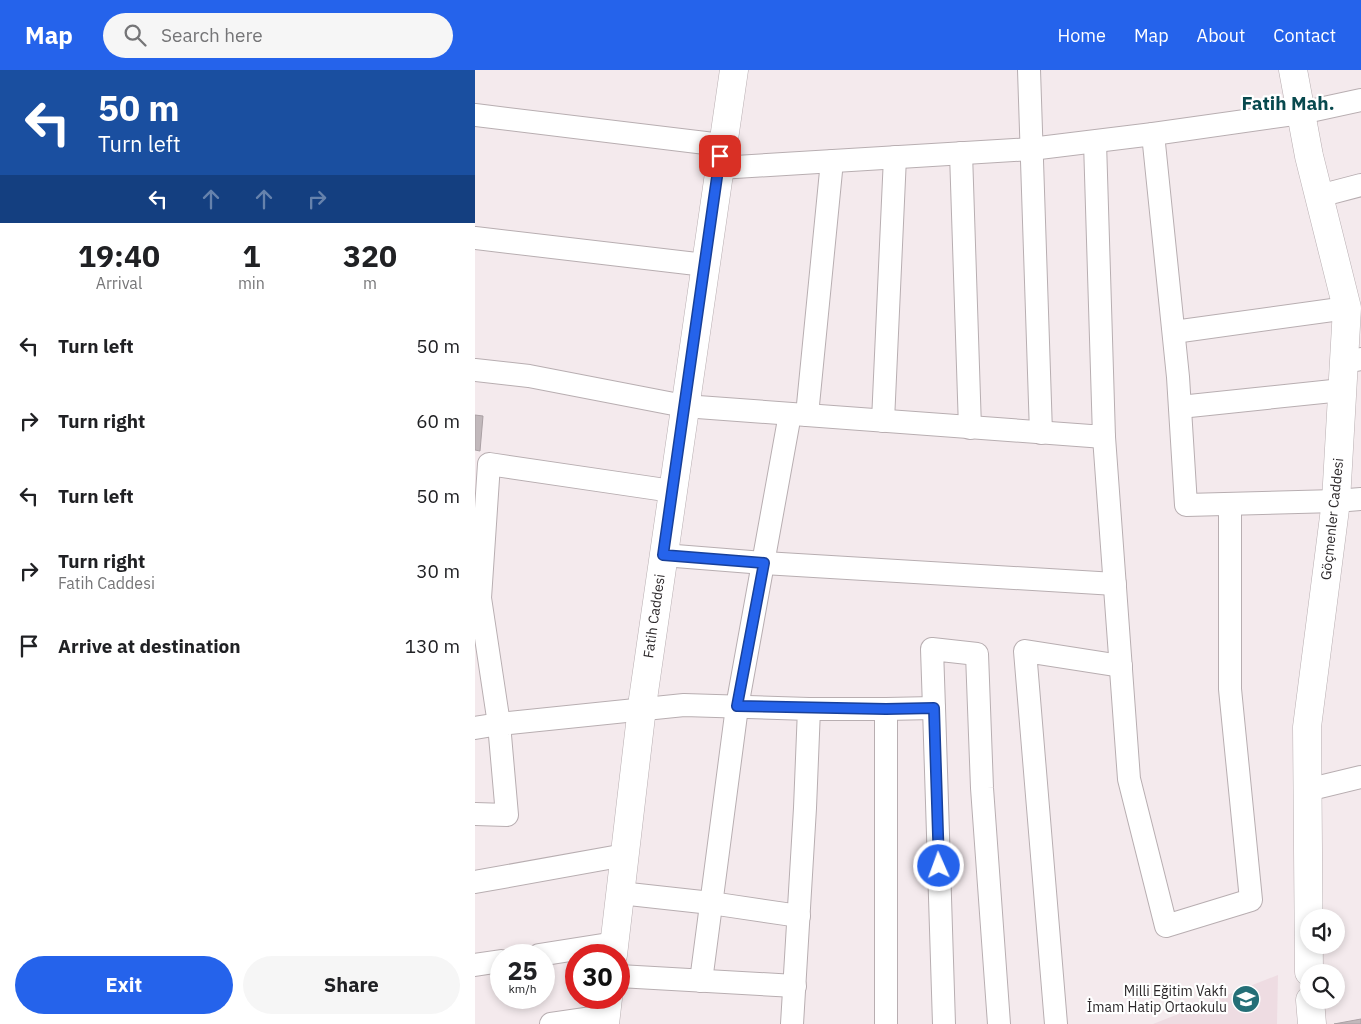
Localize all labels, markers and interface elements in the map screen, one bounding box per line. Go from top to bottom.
search box [103,13,453,58]
text: Map [25,19,73,51]
icon: search [121,21,149,49]
text: Search here [161,23,263,47]
text: Home [1058,24,1106,47]
text: Map [1134,24,1169,47]
text: About [1197,24,1245,47]
text: Contact [1273,24,1336,47]
text: 50 m [98,85,180,131]
icon: left [15,90,80,155]
district label: Fatih Mah. [1241,91,1335,115]
text: Turn left [98,129,181,158]
pin [699,135,741,177]
icon: arrive [706,142,734,170]
icon: left [144,185,172,213]
icon: ahead [197,185,225,213]
icon: ahead [250,185,278,213]
icon: right [303,185,331,213]
text: 19:40 [78,236,160,275]
text: 1 [242,236,260,275]
text: 320 [343,236,397,275]
text: Arrival [96,273,142,293]
text: min [238,273,265,293]
text: m [363,273,377,293]
icon: left [15,332,43,360]
text: Turn left [58,334,134,358]
text: 50 m [416,334,460,358]
icon: right [15,407,43,435]
text: Turn right [58,409,145,433]
text: 60 m [416,409,460,433]
street label: Göçmenler Caddesi [1317,457,1347,581]
icon: left [15,482,43,510]
text: Turn left [58,484,134,508]
text: 50 m [416,484,460,508]
text: Turn right [58,549,145,573]
icon: right [15,557,43,585]
text: 30 m [416,559,460,583]
text: Fatih Caddesi [58,573,155,593]
street label: Fatih Caddesi [639,573,669,659]
icon: arrive [15,632,43,660]
text: Arrive at destination [58,634,241,658]
text: 130 m [405,634,460,658]
position arrow [912,839,964,891]
map controls [1300,909,1345,1009]
button: sound [1300,909,1345,954]
speed limit sign: 30 [565,944,630,1009]
text: 25 [507,954,538,987]
button: Exit [15,956,233,1014]
button: Share [243,956,460,1014]
button: search [1300,964,1345,1009]
text: km/h [508,981,537,996]
place label: Milli Eğitim Vakfı İmam Hatip Ortaokulu [1087,982,1227,1016]
school or university icon: Milli Eğitim Vakfı İmam Hatip Ortaokulu [1231,984,1261,1014]

